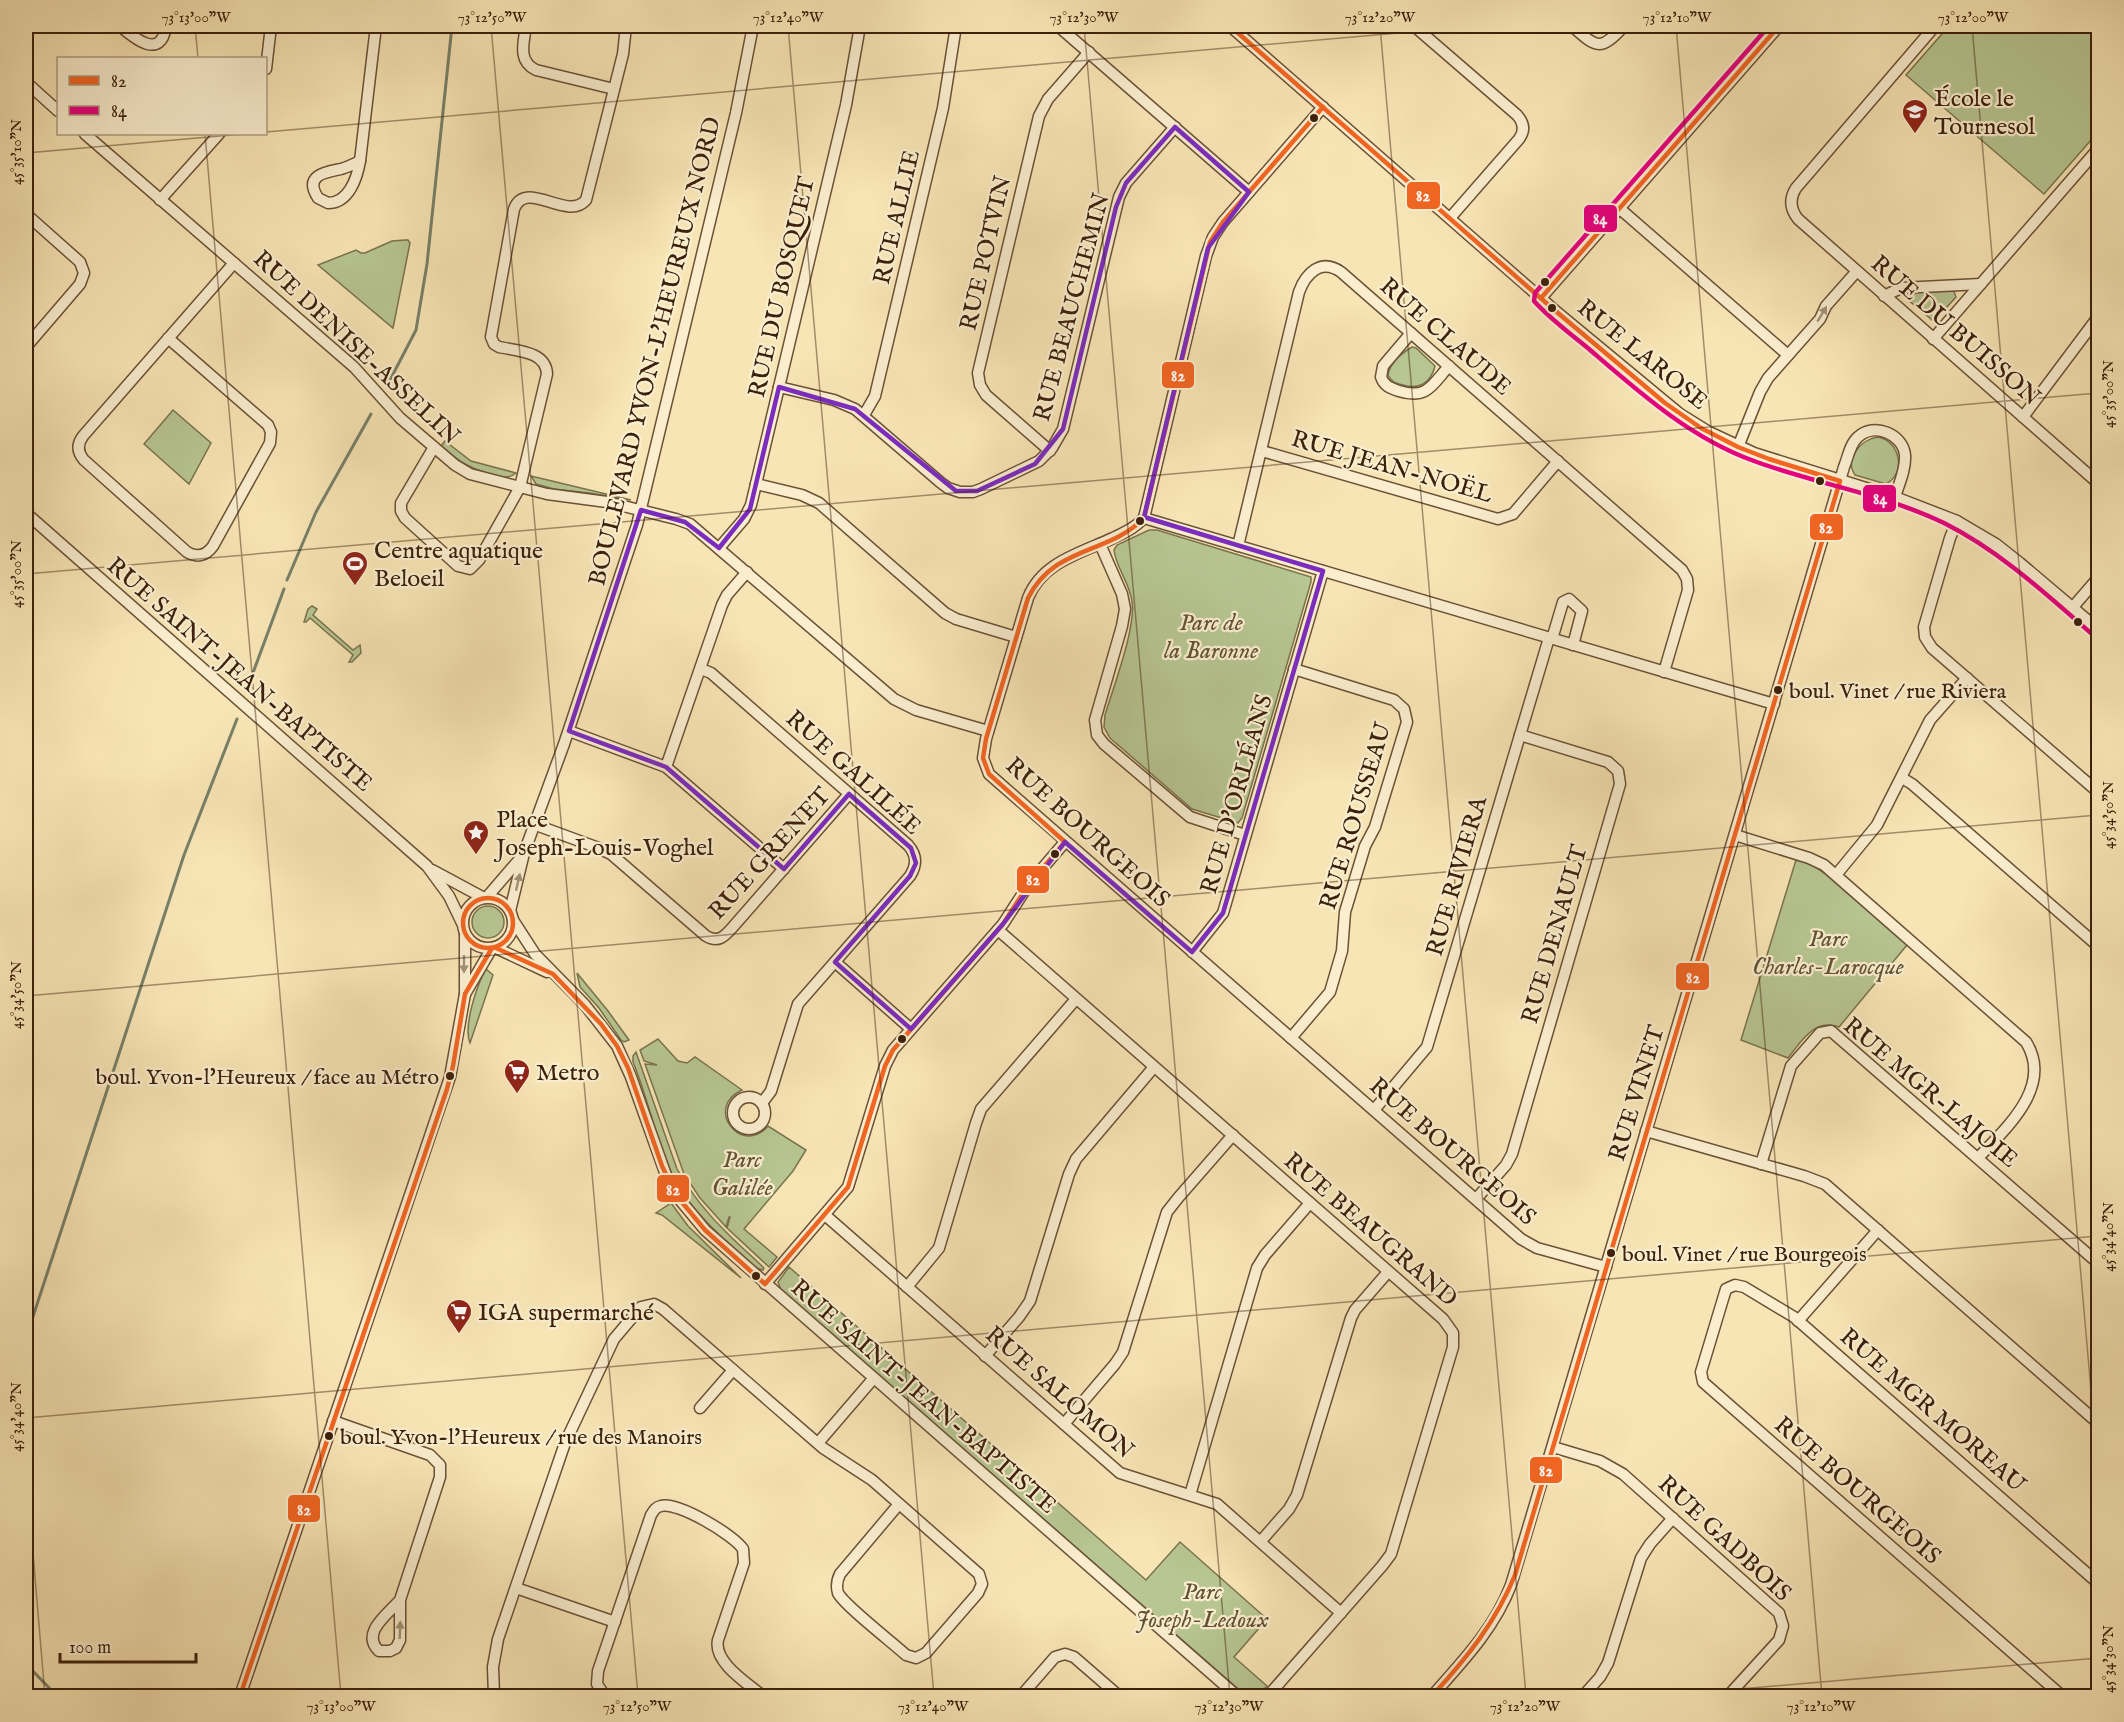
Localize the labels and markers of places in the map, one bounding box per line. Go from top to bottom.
place label: École le Tournesol [1934,84,2036,143]
school or university icon: École le Tournesol [1900,97,1930,135]
unlabelled marker [1308,112,1320,124]
unlabelled marker [1539,276,1551,288]
unlabelled marker [1546,302,1558,314]
unlabelled marker [1814,475,1826,487]
unlabelled marker [1134,515,1146,527]
place label: Centre aquatique Beloeil [374,536,543,595]
sports icon: Centre aquatique Beloeil [340,549,370,587]
unlabelled marker [2072,616,2084,628]
place label: boul. Vinet / rue Riviera [1789,678,2007,706]
marker: boul. Vinet / rue Riviera [1772,684,1784,696]
place label: Place Joseph-Louis-Voghel [493,805,714,864]
place icon: Place Joseph-Louis-Voghel [461,818,491,856]
unlabelled marker [1049,848,1061,860]
unlabelled marker [896,1033,908,1045]
supermarket icon: Metro [502,1057,532,1095]
place label: Metro [536,1058,599,1089]
place label: boul. Yvon-l'Heureux / face au Métro [96,1064,439,1092]
marker: boul. Yvon-l'Heureux / face au Métro [444,1070,456,1082]
place label: boul. Vinet / rue Bourgeois [1622,1241,1867,1269]
marker: boul. Vinet / rue Bourgeois [1605,1247,1617,1259]
unlabelled marker [750,1270,762,1282]
supermarket icon: IGA supermarché [444,1297,474,1335]
place label: IGA supermarché [478,1298,654,1329]
place label: boul. Yvon-l'Heureux / rue des Manoirs [340,1424,702,1452]
marker: boul. Yvon-l'Heureux / rue des Manoirs [323,1430,335,1442]

